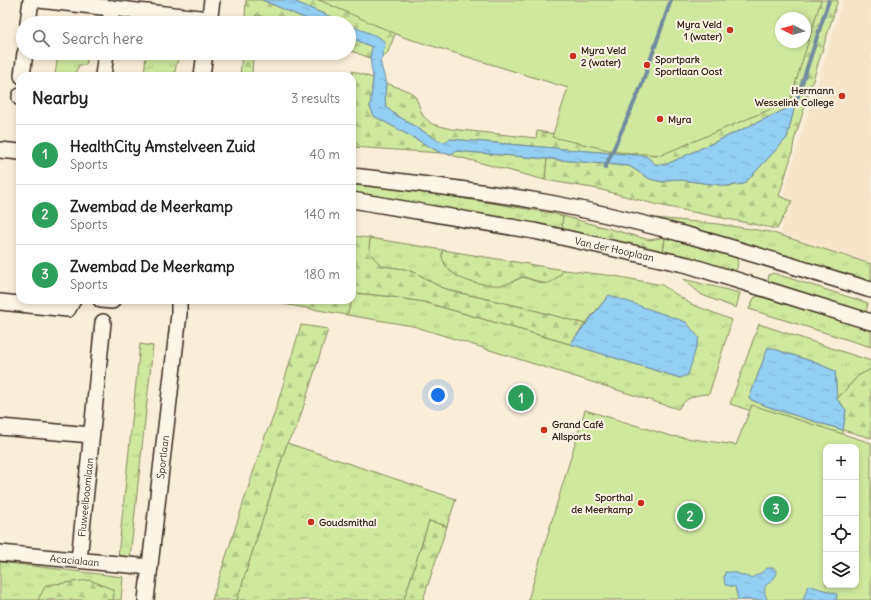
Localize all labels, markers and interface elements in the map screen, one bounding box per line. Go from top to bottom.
north arrow [775,12,811,48]
search box [16,16,356,60]
place label: Myra Veld 1 (water) [677,18,722,43]
marker: Myra Veld 1 (water) [725,25,735,35]
icon: search [30,27,52,49]
text: Search here [62,29,143,48]
place label: Myra Veld 2 (water) [581,44,626,69]
marker: Myra Veld 2 (water) [568,51,578,61]
place label: Sportpark Sportlaan Oost [655,53,723,78]
marker: Sportpark Sportlaan Oost [642,60,652,70]
place label: Hermann Wesselink College [755,84,835,109]
text: Nearby [32,87,88,109]
text: 3 results [291,90,340,107]
marker: Hermann Wesselink College [837,91,847,101]
place label: Myra [668,113,692,126]
marker: Myra [655,114,665,124]
text: HealthCity Amstelveen Zuid [70,137,255,156]
text: 1 [42,146,48,163]
text: 40 m [309,146,340,163]
text: Sports [70,156,108,173]
text: Zwembad de Meerkamp [70,197,233,216]
text: 2 [41,206,49,223]
text: 140 m [304,206,340,223]
text: Sports [70,216,108,233]
street label: Van der Hooplaan [573,234,656,264]
text: Zwembad De Meerkamp [70,257,235,276]
text: 3 [41,266,49,283]
text: 180 m [304,266,340,283]
text: Sports [70,276,108,293]
pin: 1 [508,383,534,413]
your location [428,385,448,405]
place label: Grand Café Allsports [552,418,604,443]
marker: Grand Café Allsports [539,425,549,435]
street label: Sportlaan [154,434,172,480]
map controls [823,444,859,588]
button: + [823,444,859,480]
street label: Fluweelboomlaan [75,457,96,538]
button: − [823,480,859,516]
place label: Sporthal de Meerkamp [571,491,633,516]
pin: 3 [763,494,789,524]
marker: Sporthal de Meerkamp [636,498,646,508]
pin: 2 [677,501,703,531]
place label: Goudsmithal [319,516,376,529]
button: locate [823,516,859,552]
marker: Goudsmithal [306,517,316,527]
street label: Acacialaan [49,552,100,569]
button: layers [823,552,859,588]

